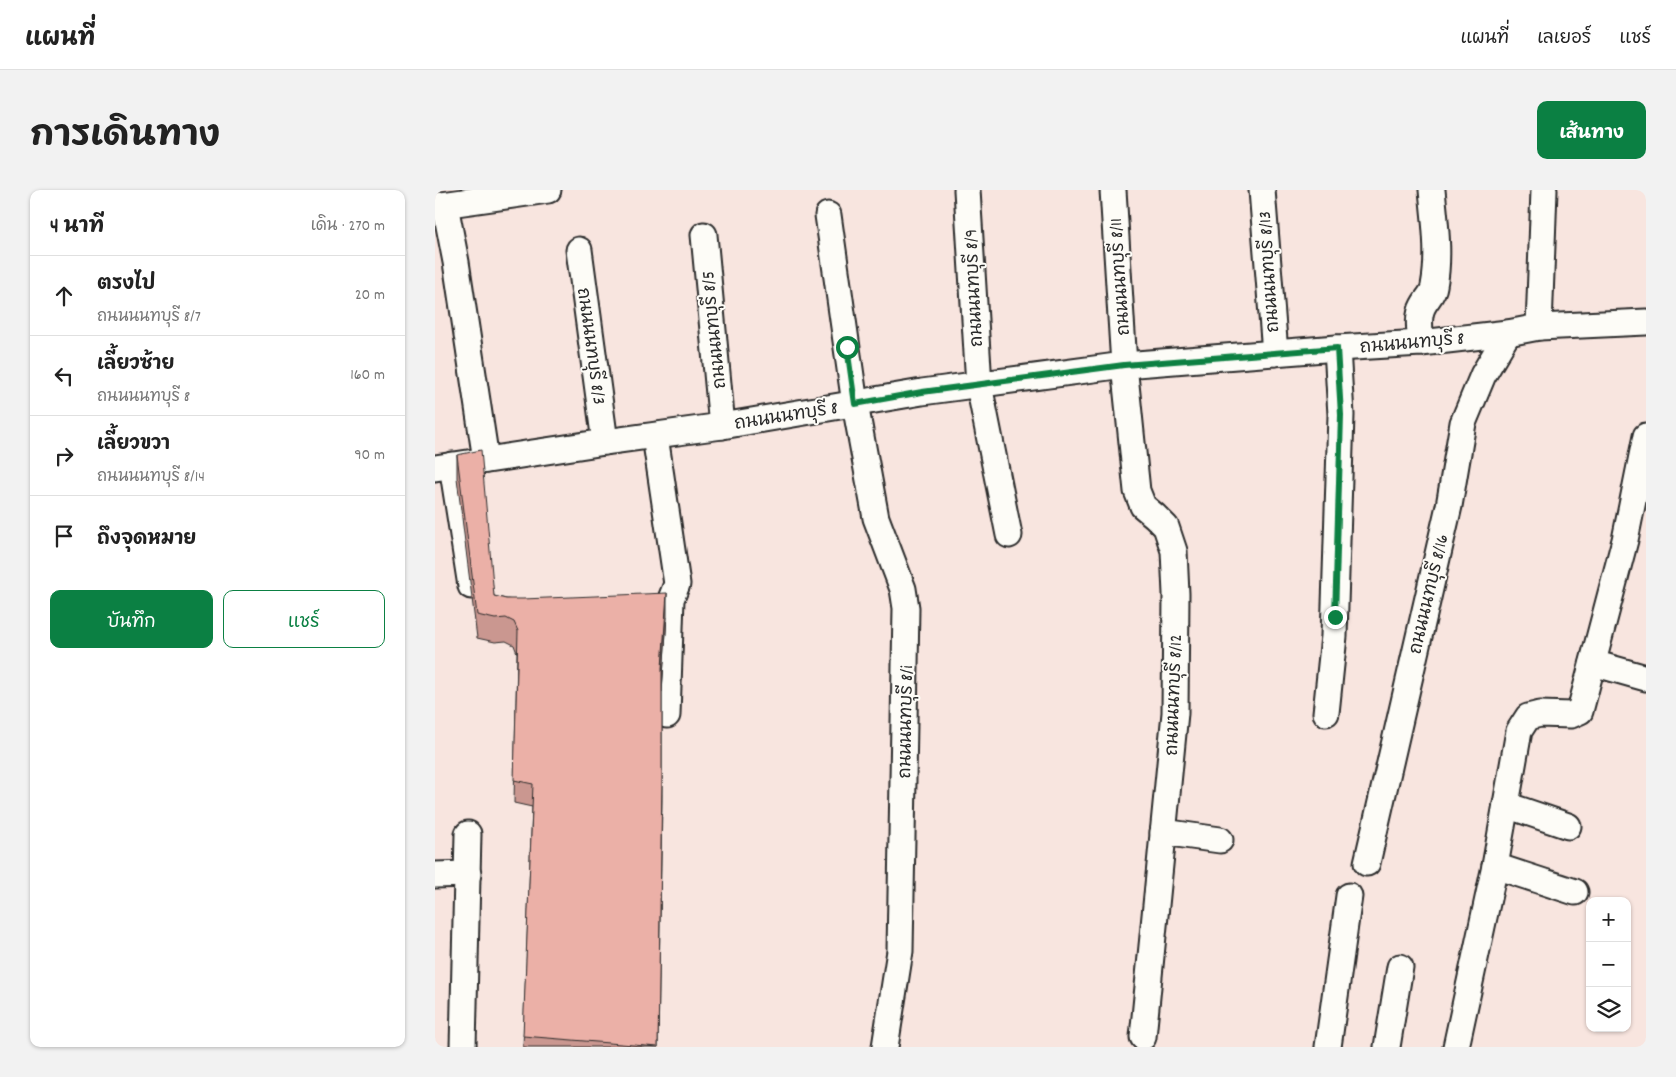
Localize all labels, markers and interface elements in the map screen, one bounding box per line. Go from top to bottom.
text: แผนที่ [25,23,95,57]
text: แผนที่ [1461,27,1509,52]
text: เลเยอร์ [1537,27,1591,52]
text: แชร์ [1619,27,1651,52]
button: เส้นทาง [1537,101,1646,159]
text: การเดินทาง [30,113,220,163]
street label: ถนนนนทบุรี 8/13 [1252,210,1287,334]
text: 4 นาที [50,213,104,243]
text: เดิน · 270 m [311,215,385,238]
street label: ถนนนนทบุรี 8/11 [1103,217,1138,337]
street label: ถนนนนทบุรี 8/9 [958,228,991,348]
street label: ถนนนนทบุรี 8/5 [695,270,734,390]
text: ตรงไป [97,272,155,299]
icon: ahead [50,282,78,310]
text: 20 m [355,284,385,307]
street label: ถนนนนทบุรี 8/3 [569,286,612,406]
text: ถนนนนทบุรี 8/7 [97,306,201,329]
street label: ถนนนนทบุรี 8 [1359,325,1465,362]
route start [836,336,859,359]
text: เลี้ยวซ้าย [97,352,174,379]
icon: left [50,362,78,390]
text: 160 m [350,364,385,387]
text: ถนนนนทบุรี 8 [97,386,190,409]
street label: ถนนนนทบุรี 8 [732,395,840,438]
text: เลี้ยวขวา [97,432,170,459]
icon: right [50,442,78,470]
text: 90 m [354,444,385,467]
text: ถนนนนทบุรี 8/14 [97,466,205,489]
icon: arrive [50,522,78,550]
text: ถึงจุดหมาย [97,527,196,554]
street label: ถนนนนทบุรี 8/16 [1403,532,1456,657]
button: บันทึก [50,590,213,648]
button: แชร์ [223,590,385,648]
route end [1324,606,1347,629]
street label: ถนนนนทบุรี 8/12 [1159,634,1190,756]
street label: ถนนนนทบุรี 8/i [892,665,921,779]
map controls [1586,897,1631,1032]
button: + [1586,897,1631,942]
button: − [1586,942,1631,987]
button: layers [1586,987,1631,1032]

